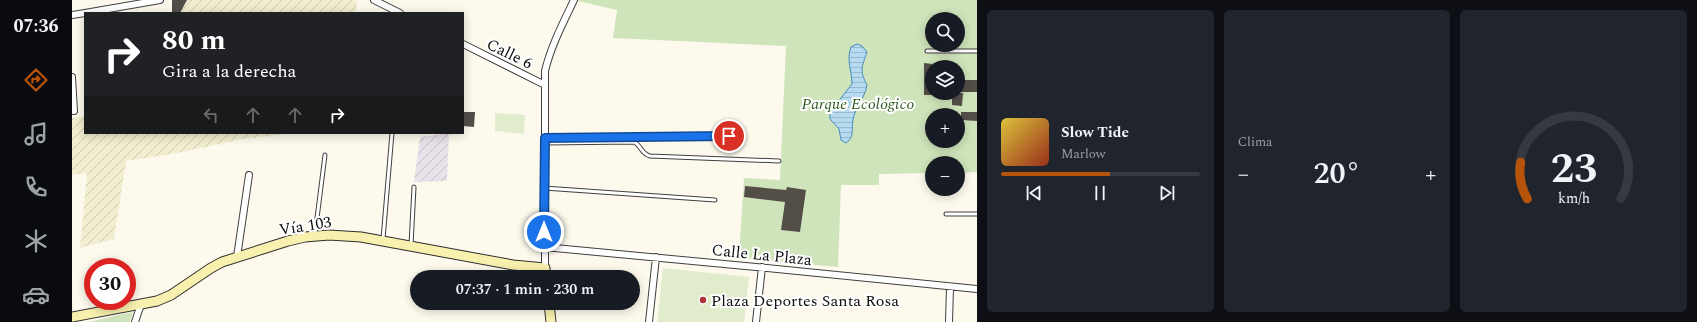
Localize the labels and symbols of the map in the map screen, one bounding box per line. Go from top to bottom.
street label: Calle 6 [482,32,537,75]
park label: Parque Ecológico [802,92,914,116]
pin [712,119,746,153]
street label: Vía 103 [277,210,333,242]
position arrow [523,211,565,253]
street label: Calle La Plaza [711,238,813,272]
speed limit sign: 30 [84,258,136,310]
place label: Plaza Deportes Santa Rosa [711,289,899,313]
marker: Plaza Deportes Santa Rosa [698,295,708,305]

